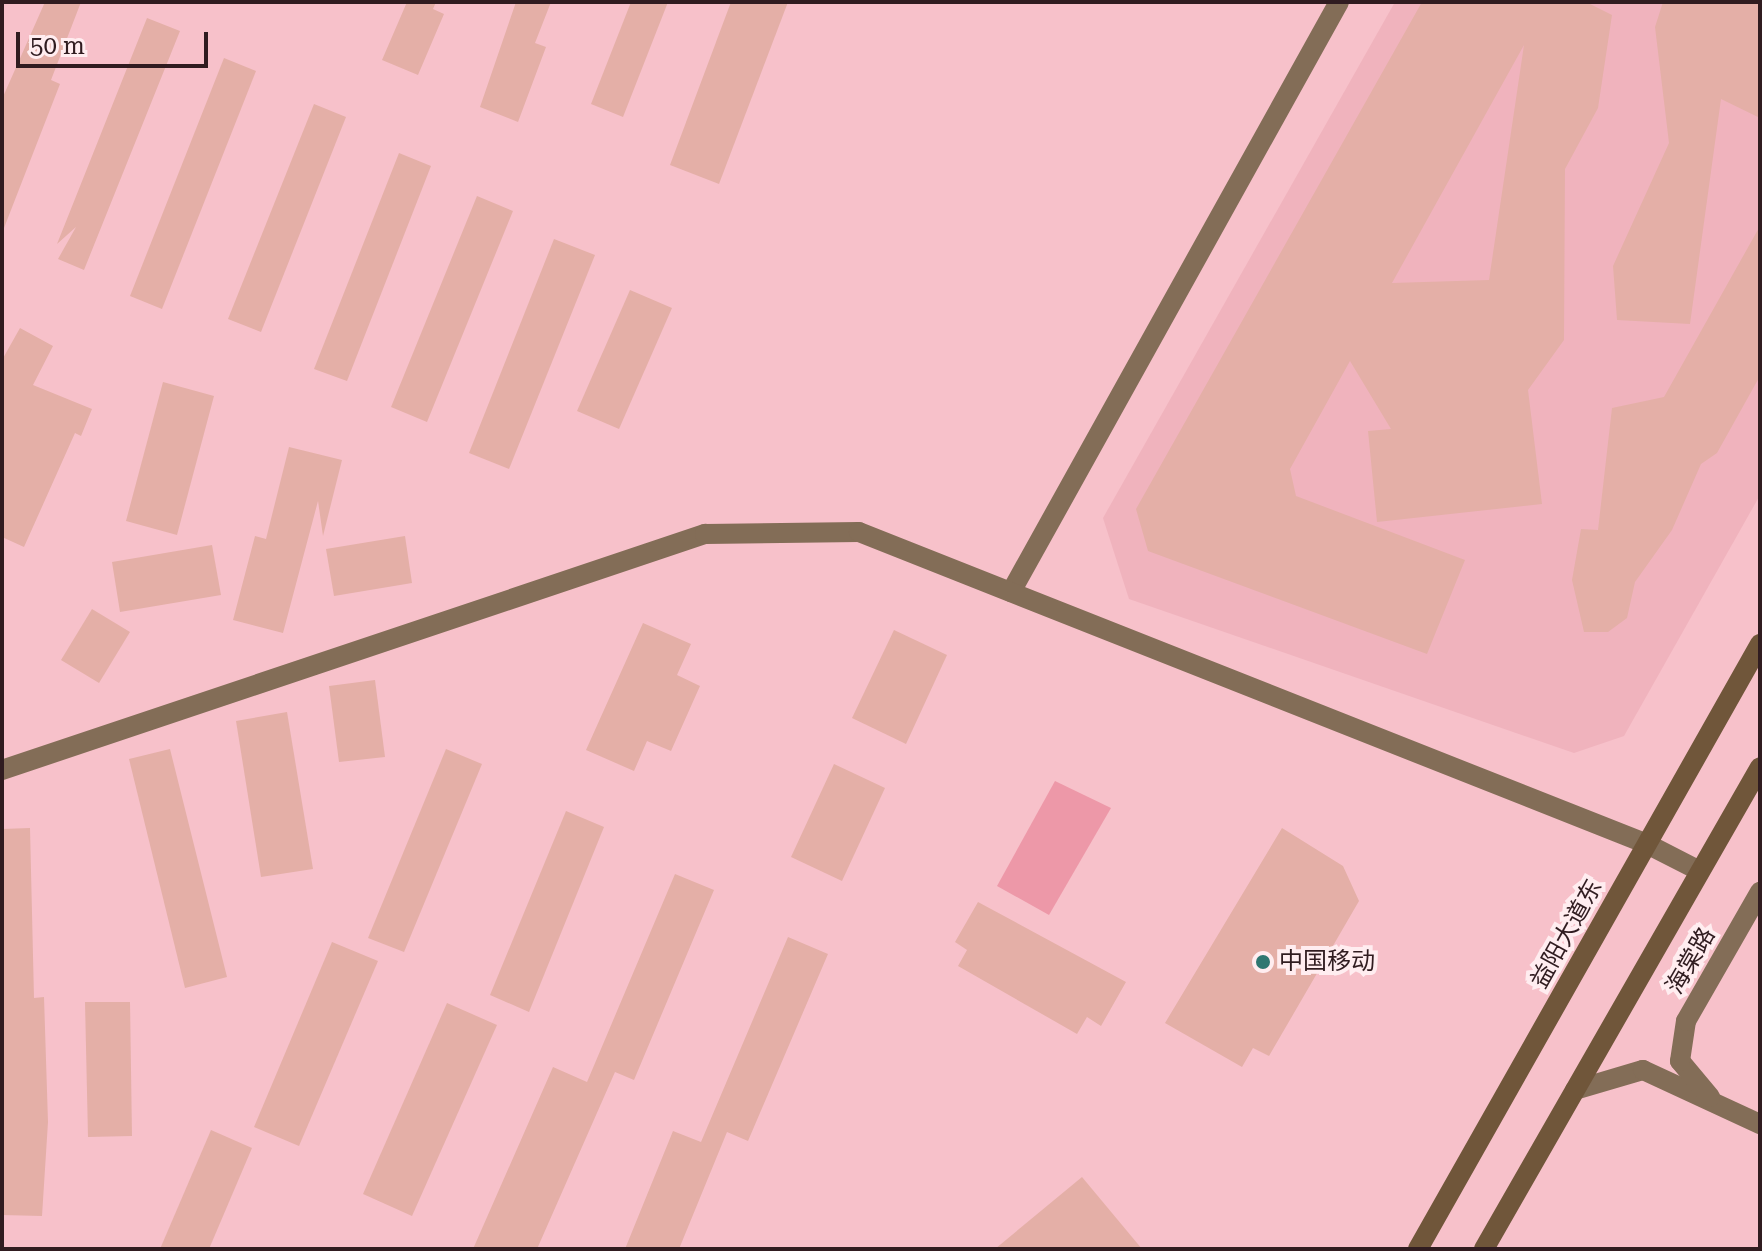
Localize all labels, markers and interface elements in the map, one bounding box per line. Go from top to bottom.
scale bar [20,16,212,66]
text: 50 m [30,32,85,60]
street label: 益阳大道东 [1525,875,1609,993]
street label: 海棠路 [1661,923,1721,999]
place label: 中国移动 [1279,948,1375,976]
marker: 中国移动 [1254,953,1272,971]

